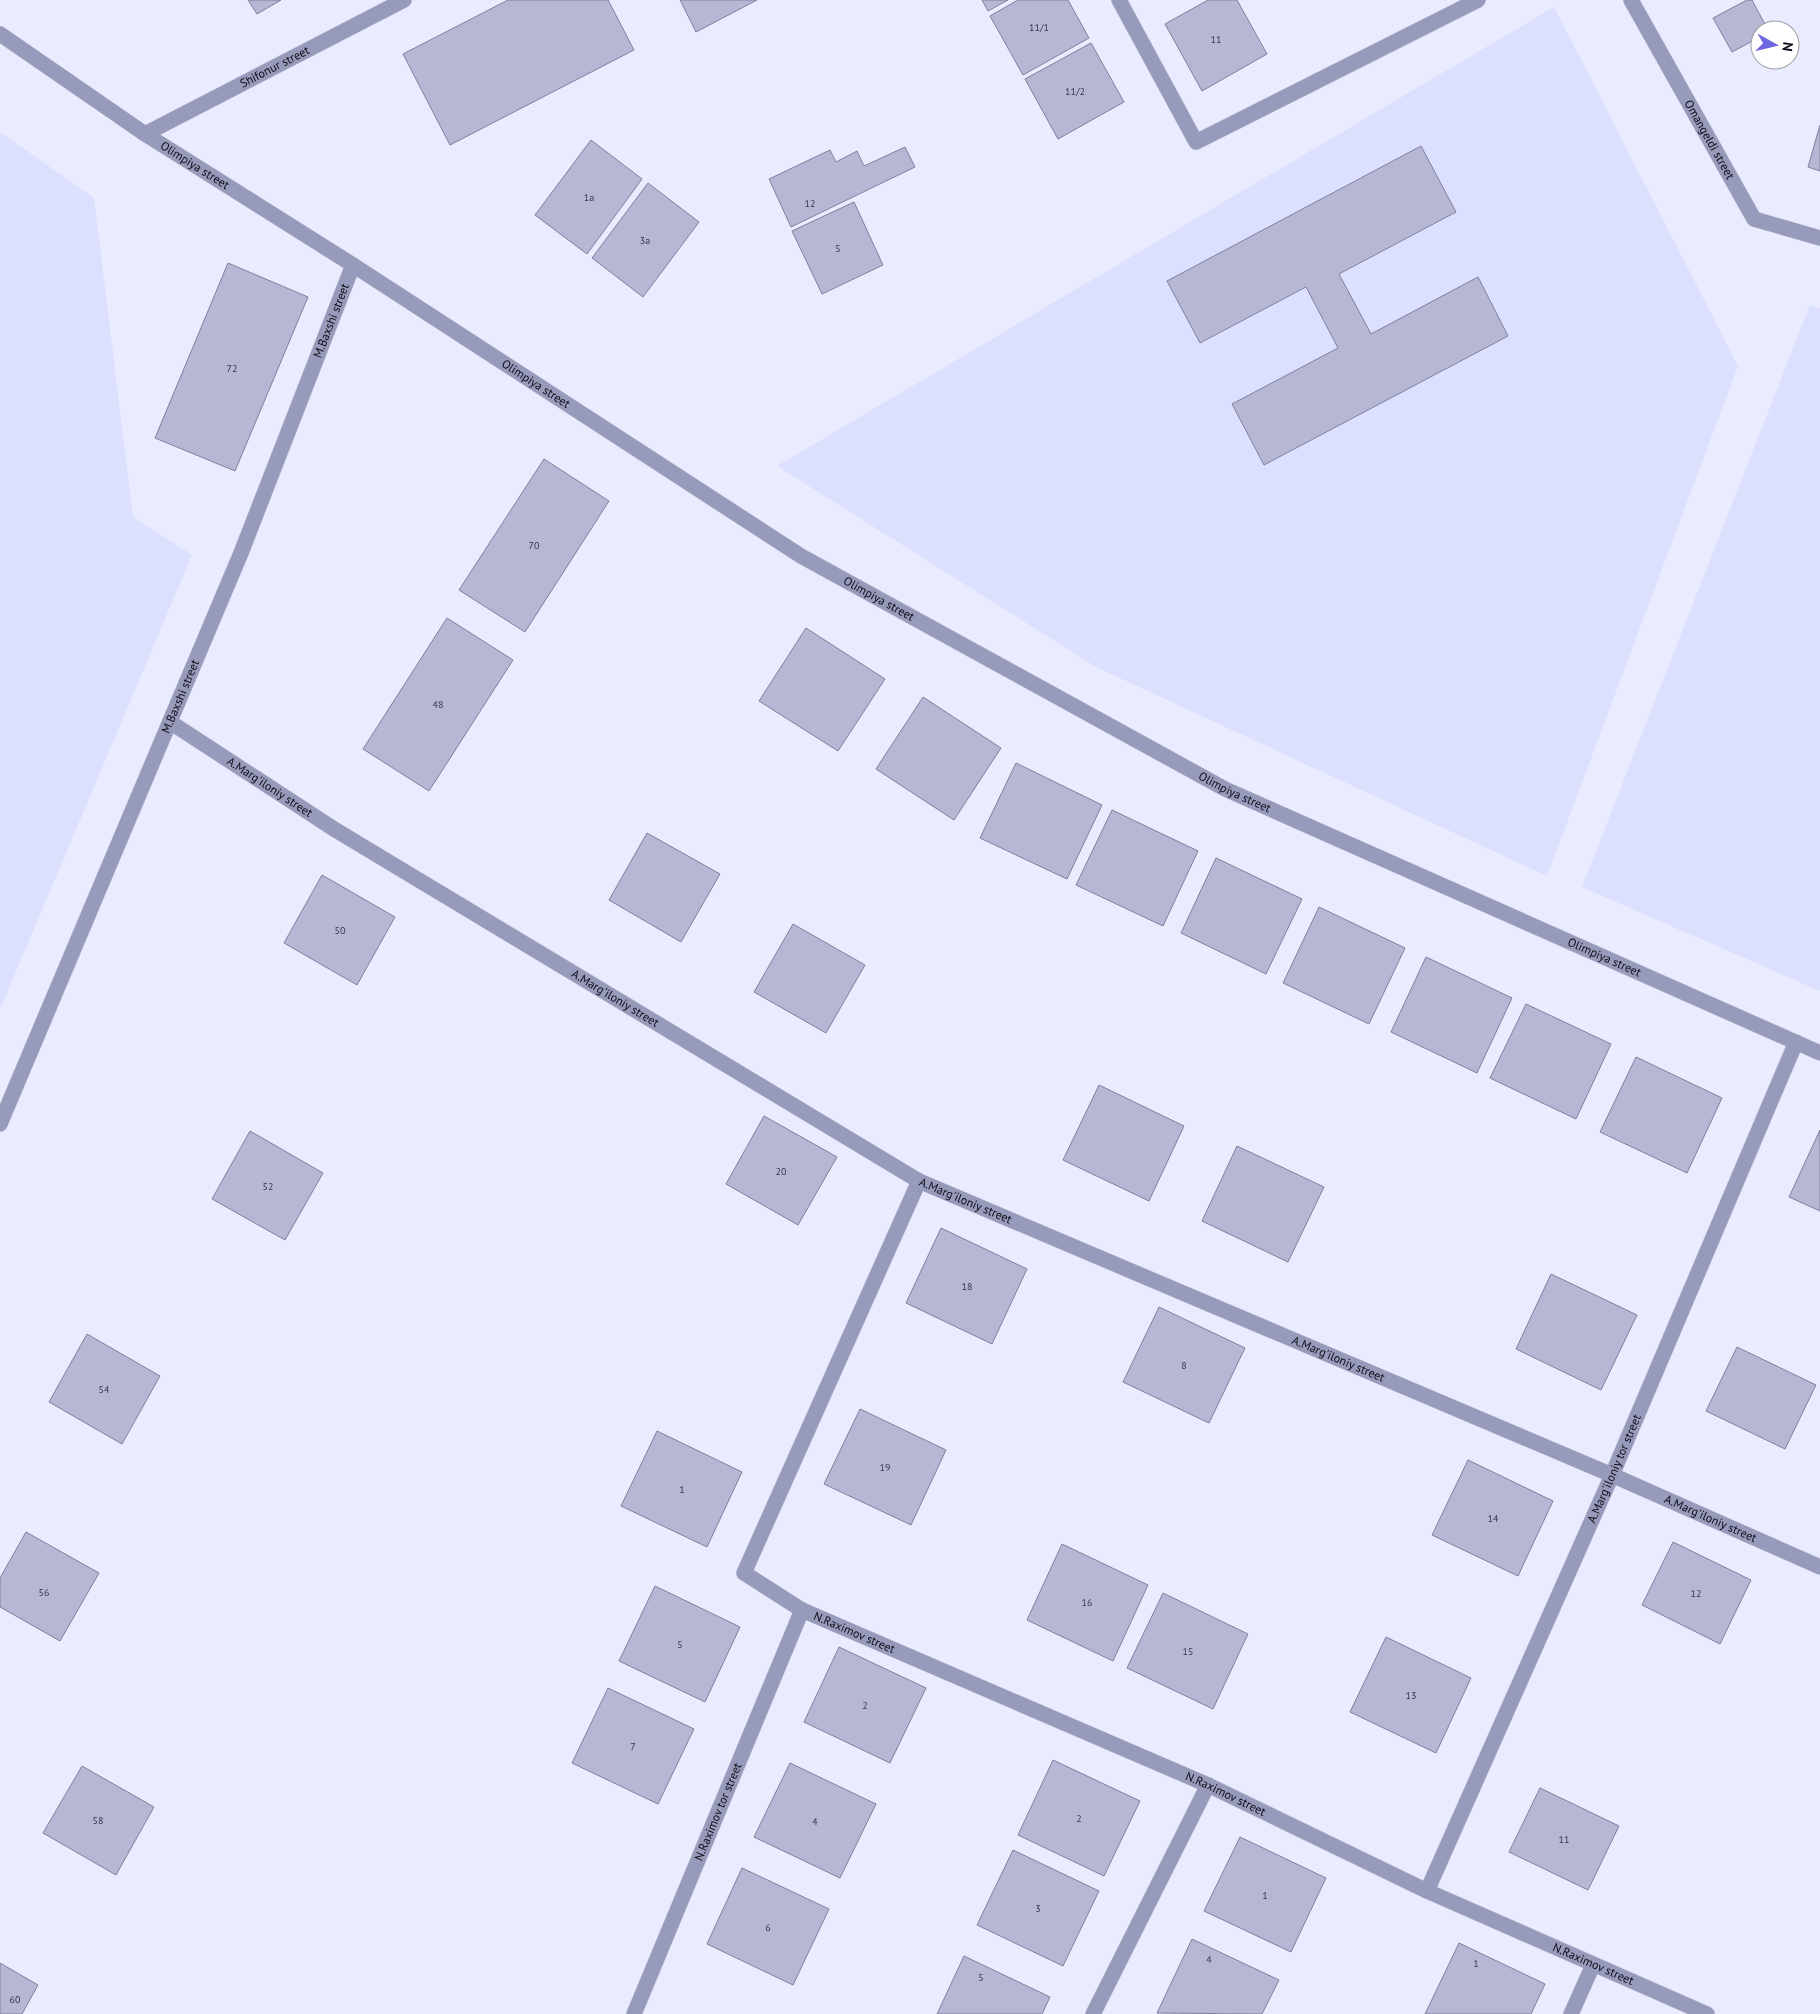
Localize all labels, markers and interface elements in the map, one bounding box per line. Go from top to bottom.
north arrow [1750,20,1800,70]
house number: 11/1 [1029,21,1049,34]
house number: 11 [1211,33,1221,46]
text: N [1778,41,1797,53]
street label: Shifonur street [237,42,312,91]
house number: 11/2 [1065,85,1085,98]
street label: Omangeldi street [1681,97,1738,182]
street label: Olimpiya street [158,138,232,192]
house number: 1a [584,191,594,204]
house number: 12 [805,197,815,210]
house number: 3a [640,234,650,247]
house number: 5 [835,242,841,255]
street label: M.Baxshi street [310,281,352,360]
street label: Olimpiya street [499,356,573,411]
house number: 72 [227,362,237,375]
house number: 70 [529,539,540,552]
street label: Olimpiya street [841,573,917,624]
street label: M.Baxshi street [158,657,202,735]
house number: 48 [433,698,443,711]
street label: A.Marg'iloniy street [224,753,316,820]
street label: Olimpiya street [1196,768,1273,815]
house number: 50 [335,924,346,937]
street label: Olimpiya street [1566,934,1644,980]
street label: A.Marg'iloniy street [569,966,662,1030]
house number: 20 [776,1165,787,1178]
street label: A.Marg'iloniy street [917,1174,1014,1227]
house number: 52 [263,1180,273,1193]
house number: 18 [962,1280,972,1293]
street label: A.Marg'iloniy street [1290,1332,1387,1385]
house number: 8 [1181,1359,1187,1372]
house number: 54 [99,1383,110,1396]
street label: A.Marg'iloniy tor street [1584,1412,1644,1525]
house number: 19 [880,1461,890,1474]
house number: 1 [679,1483,685,1496]
street label: A.Marg'iloniy street [1662,1491,1759,1545]
house number: 14 [1488,1512,1499,1525]
house number: 56 [39,1586,49,1599]
house number: 12 [1691,1587,1701,1600]
house number: 16 [1082,1596,1092,1609]
street label: N.Raximov street [812,1608,897,1656]
house number: 5 [677,1638,683,1651]
house number: 15 [1183,1645,1193,1658]
house number: 13 [1406,1689,1416,1702]
house number: 2 [862,1699,868,1712]
house number: 7 [630,1740,636,1753]
street label: N.Raximov tor street [691,1760,745,1863]
street label: N.Raximov street [1183,1768,1268,1819]
house number: 2 [1076,1812,1082,1825]
house number: 58 [93,1814,103,1827]
house number: 4 [812,1815,818,1828]
house number: 11 [1559,1833,1569,1846]
house number: 1 [1262,1889,1268,1902]
house number: 3 [1035,1902,1041,1915]
house number: 6 [765,1921,771,1934]
street label: N.Raximov street [1551,1939,1636,1988]
house number: 4 [1206,1953,1212,1966]
house number: 1 [1473,1957,1479,1970]
house number: 5 [978,1971,984,1984]
house number: 60 [10,1993,21,2006]

